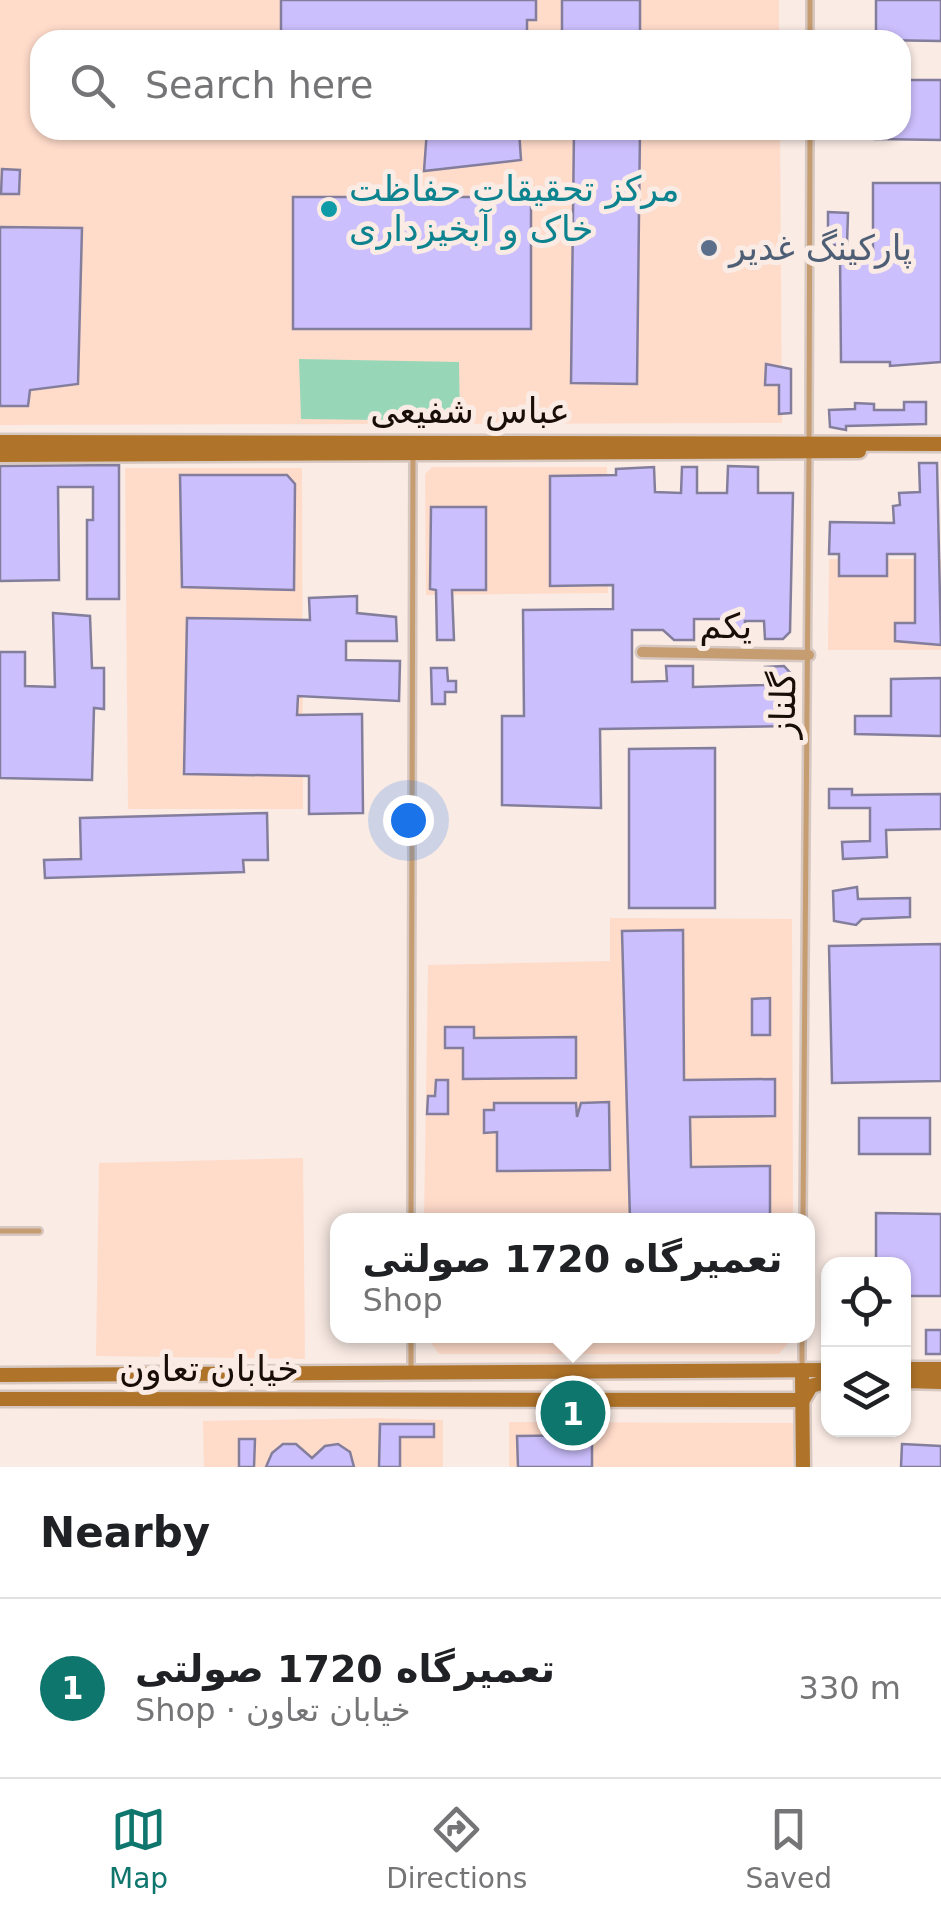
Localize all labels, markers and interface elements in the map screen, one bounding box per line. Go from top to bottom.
search box [30,30,911,140]
icon: search [65,58,120,113]
text: Search here [145,63,373,107]
place label: مرکز تحقیقات حفاظت خاک و آبخیزداری [349,169,679,250]
marker: مرکز تحقیقات حفاظت خاک و آبخیزداری [318,198,340,220]
place label: پارکینگ غدیر [727,228,912,269]
marker: پارکینگ غدیر [698,237,720,259]
street label: عباس شفیعی [370,391,570,431]
street label: یکم [699,606,753,647]
street label: گلناز [762,671,805,741]
your location [383,795,434,846]
popup [330,1213,815,1343]
text: تعمیرگاه 1720 صولتی [362,1237,783,1281]
map controls [821,1257,911,1437]
button: locate [821,1257,911,1347]
text: Shop [362,1281,443,1319]
button: layers [821,1347,911,1437]
street label: خیابان تعاون [119,1349,299,1390]
pin: 1 [540,1376,606,1450]
text: Nearby [40,1508,210,1557]
text: تعمیرگاه 1720 صولتی [135,1647,555,1691]
text: 1 [61,1669,84,1707]
text: 330 m [799,1669,901,1707]
text: Shop · خیابان تعاون [135,1691,411,1729]
tab: Map [109,1802,168,1895]
tab: Directions [386,1802,527,1895]
tab: Saved [745,1802,832,1895]

